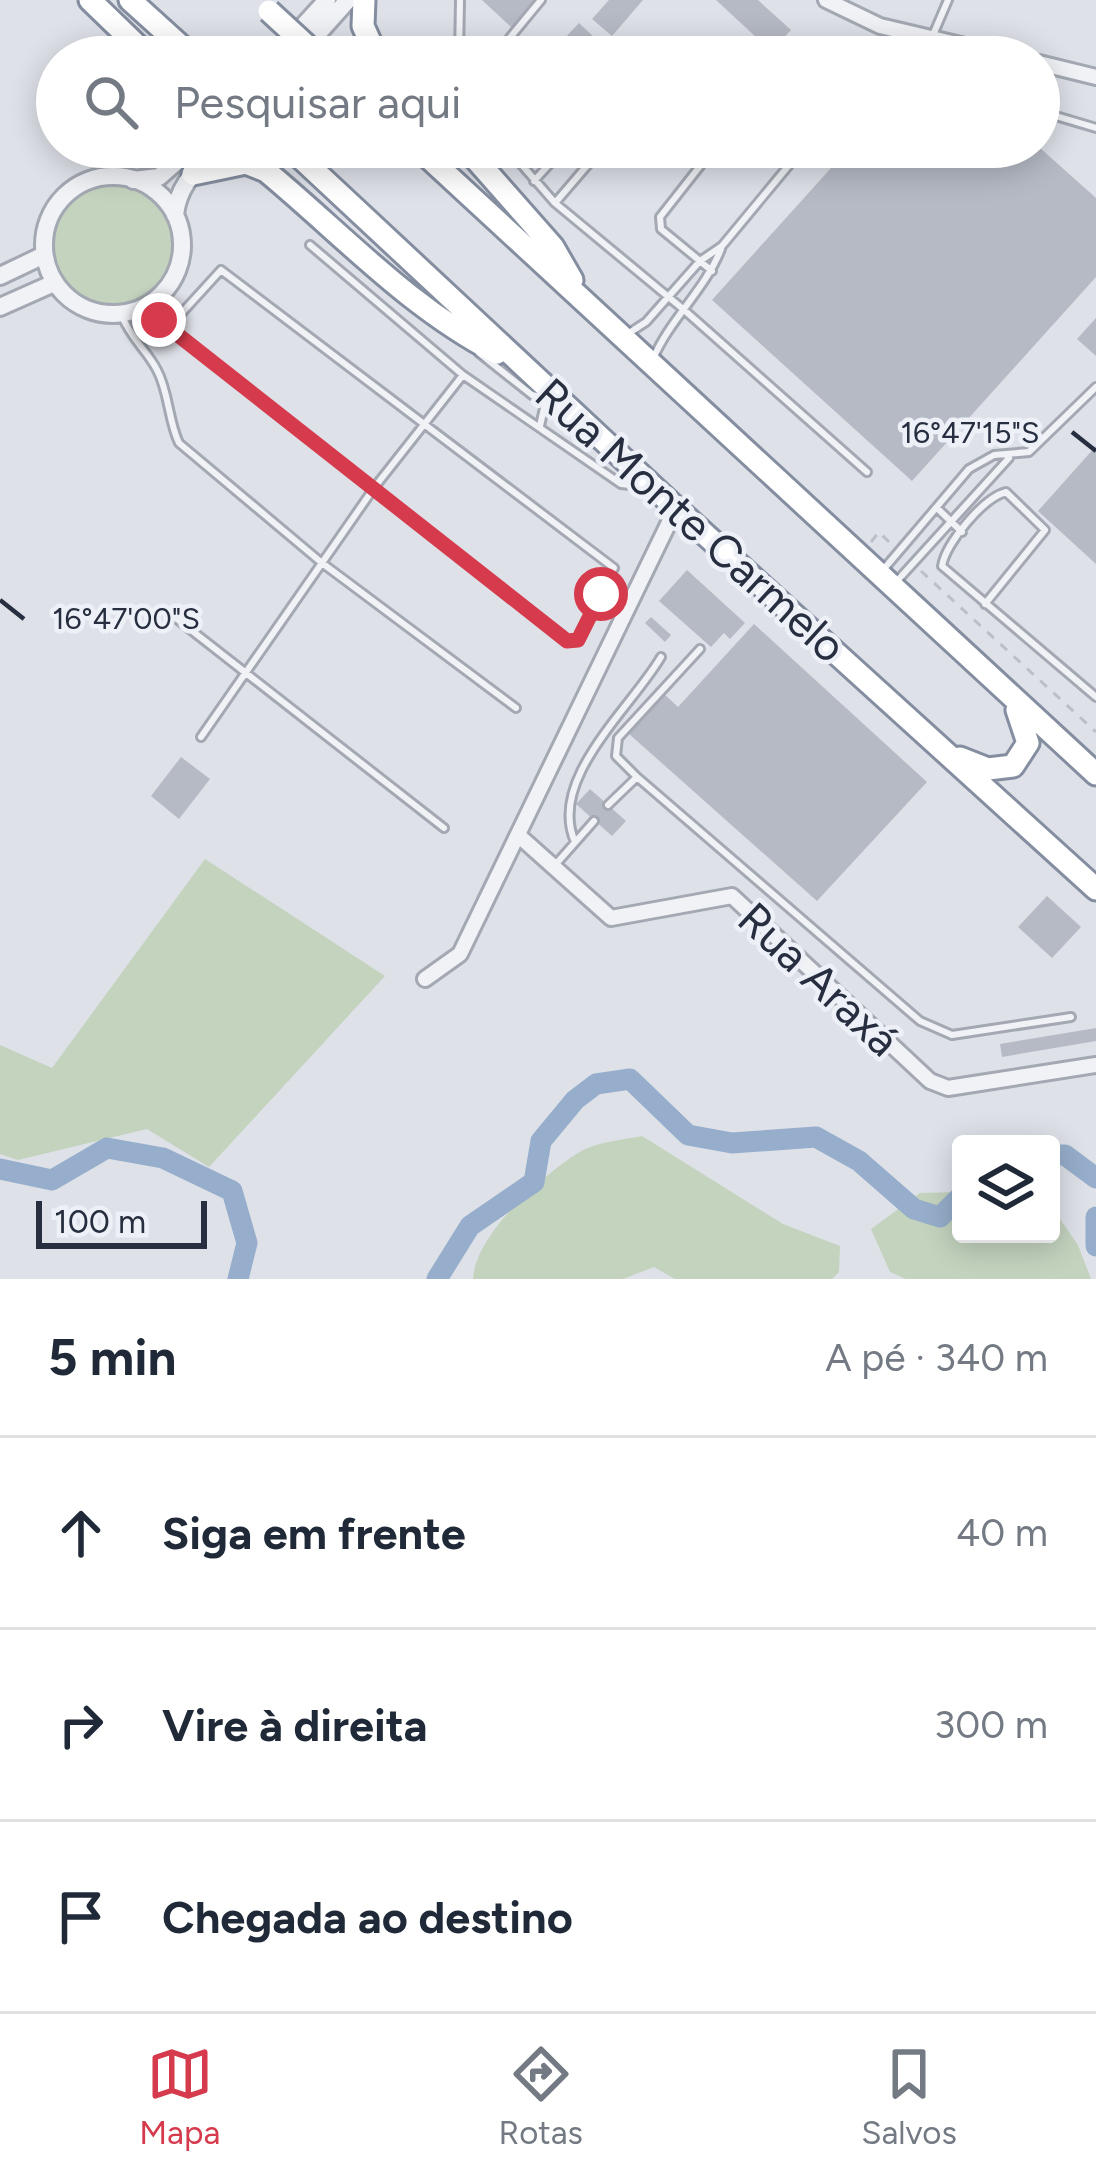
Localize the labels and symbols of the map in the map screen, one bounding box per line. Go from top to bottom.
route end [132,293,186,347]
street label: Rua Monte Carmelo [525,367,857,673]
text: 16°47'15"S [901,414,1039,451]
route start [574,567,628,621]
text: 16°47'00"S [52,600,200,637]
street label: Rua Araxá [727,891,911,1067]
scale bar [36,1195,207,1248]

